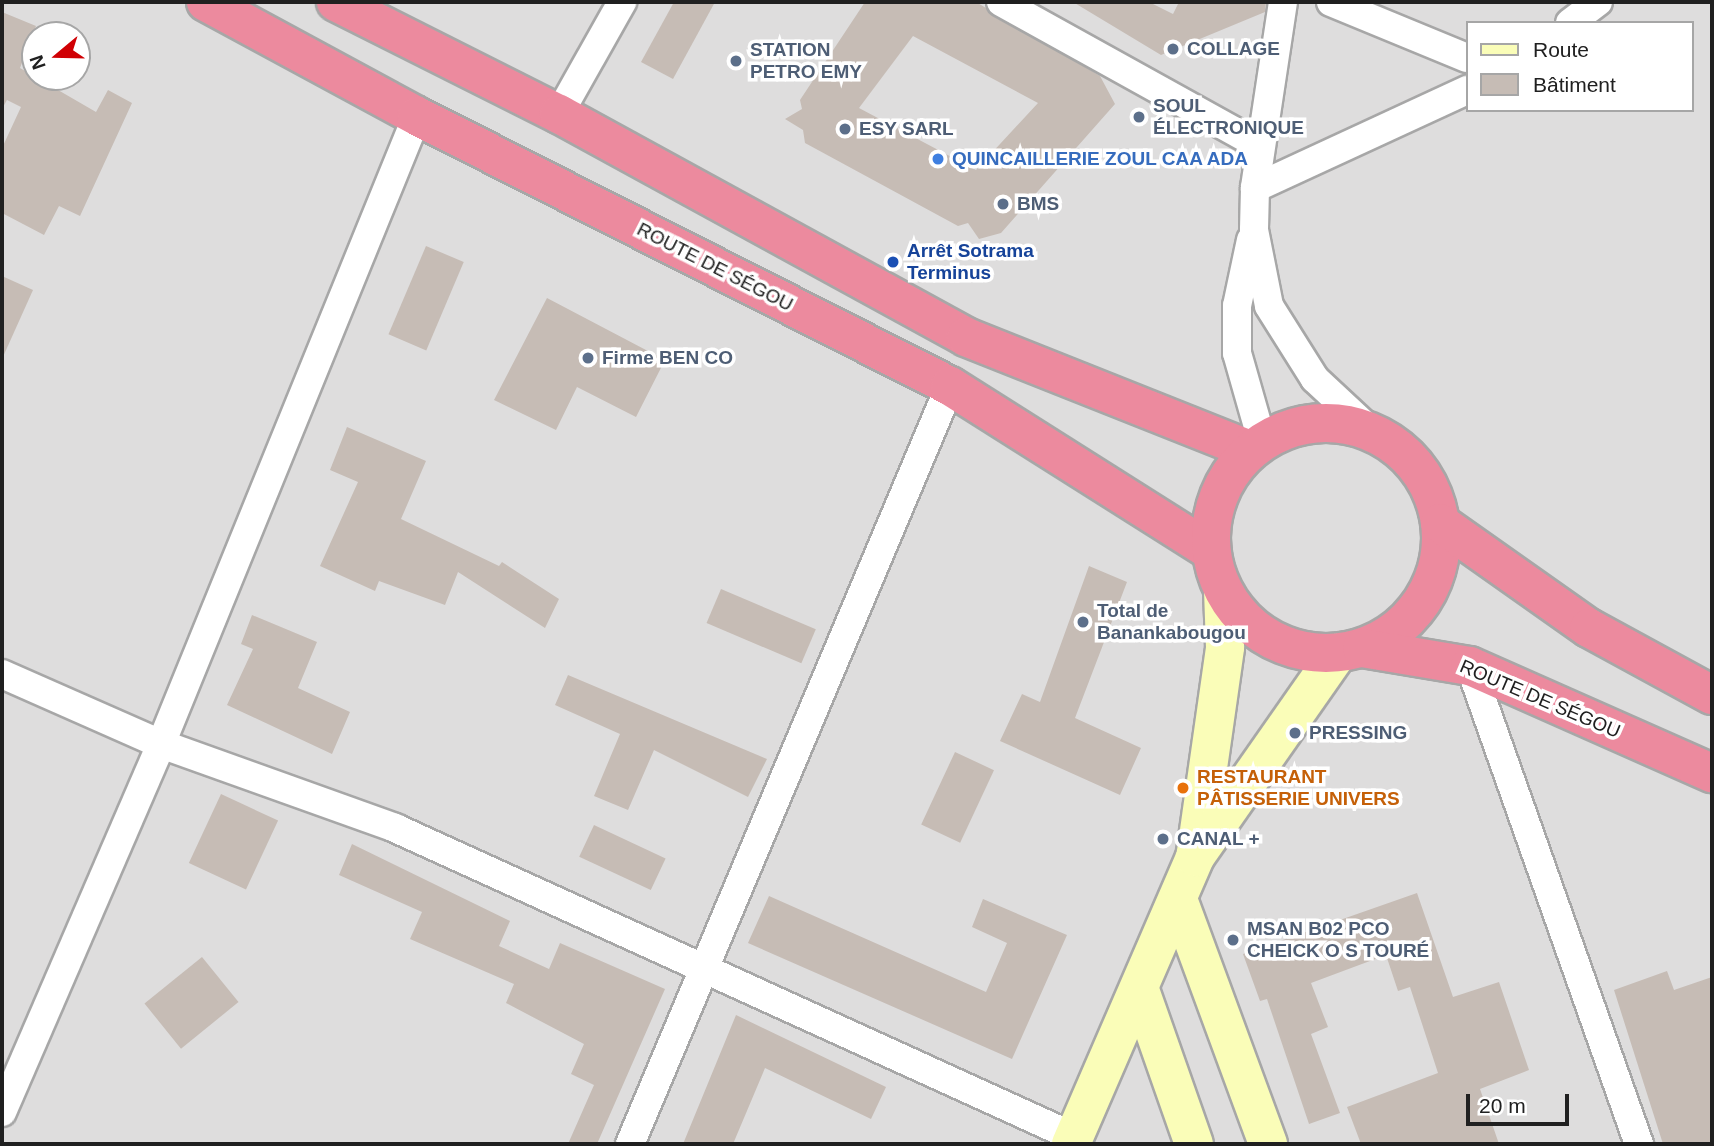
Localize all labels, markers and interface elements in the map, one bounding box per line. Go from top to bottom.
north arrow [21,21,91,91]
legend [1466,21,1693,112]
place label: COLLAGE [1187,38,1280,60]
text: Route [1533,38,1589,61]
place label: STATION PETRO EMY [750,39,862,83]
marker: COLLAGE [1165,41,1181,57]
text: N [25,52,50,72]
marker: STATION PETRO EMY [728,53,744,69]
text: Bâtiment [1533,73,1616,96]
place label: SOUL ÉLECTRONIQUE [1153,95,1304,139]
marker: SOUL ÉLECTRONIQUE [1131,109,1147,125]
place label: ESY SARL [859,118,954,140]
marker: ESY SARL [837,121,853,137]
place label: QUINCAILLERIE ZOUL CAA ADA [952,148,1250,170]
marker: QUINCAILLERIE ZOUL CAA ADA [930,151,946,167]
place label: BMS [1017,193,1059,215]
marker: BMS [995,196,1011,212]
street label: ROUTE DE SÉGOU [633,218,797,316]
place label: Arrêt Sotrama Terminus [907,240,1034,284]
marker: Arrêt Sotrama Terminus [885,254,901,270]
place label: Firme BEN CO [602,347,733,369]
marker: Firme BEN CO [580,350,596,366]
place label: Total de Banankabougou [1097,600,1246,644]
marker: Total de Banankabougou [1075,614,1091,630]
street label: ROUTE DE SÉGOU [1456,655,1624,743]
place label: PRESSING [1309,722,1407,744]
marker: PRESSING [1287,725,1303,741]
place label: RESTAURANT PÂTISSERIE UNIVERS [1197,766,1400,810]
marker: RESTAURANT PÂTISSERIE UNIVERS [1175,780,1191,796]
place label: CANAL + [1177,828,1260,850]
marker: CANAL + [1155,831,1171,847]
place label: MSAN B02 PCO CHEICK O S TOURÉ [1247,918,1429,962]
marker: MSAN B02 PCO CHEICK O S TOURÉ [1225,932,1241,948]
scale bar [1469,1080,1572,1124]
text: 20 m [1479,1094,1526,1117]

